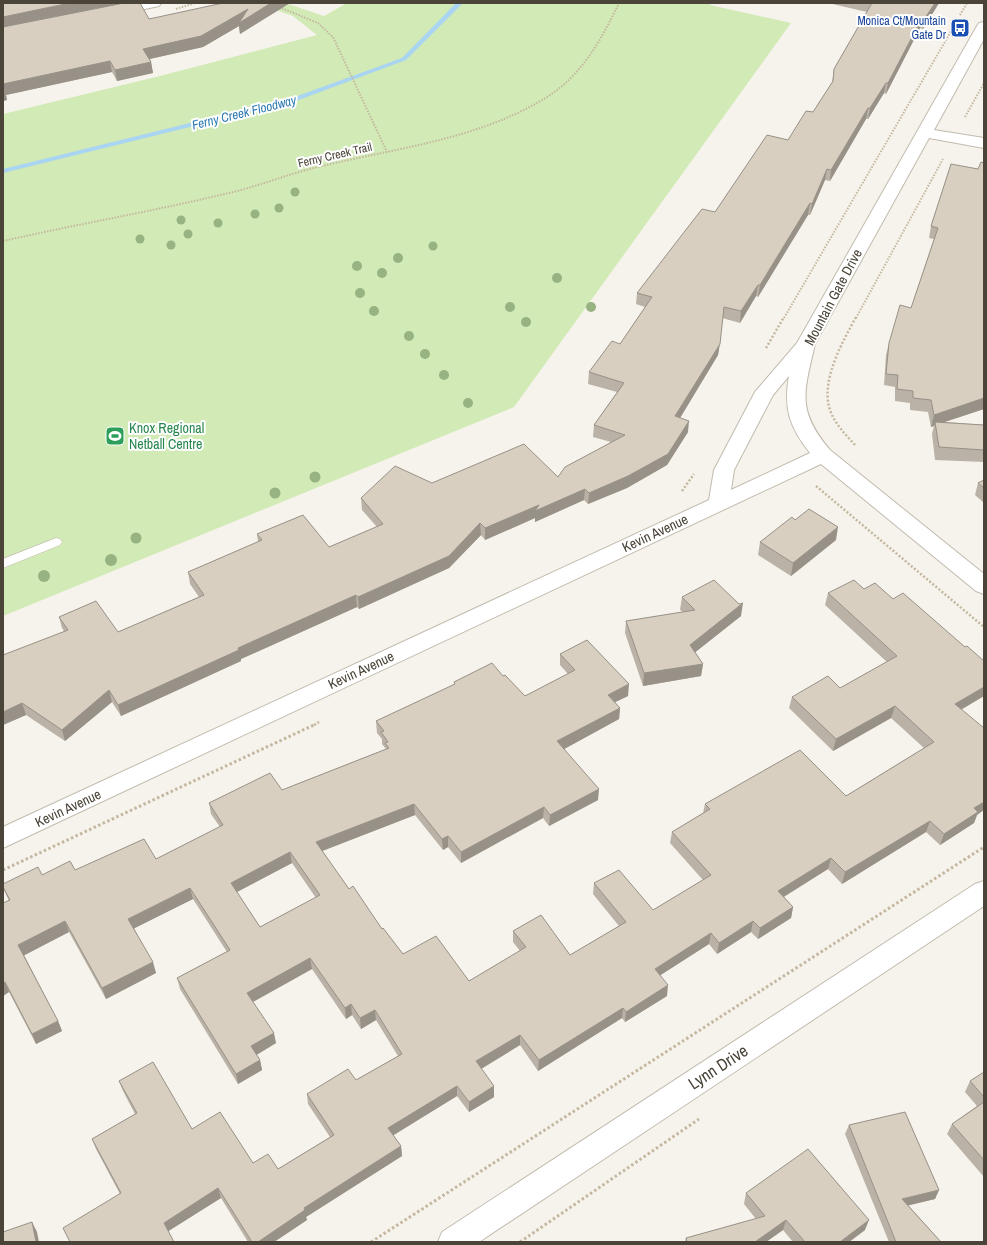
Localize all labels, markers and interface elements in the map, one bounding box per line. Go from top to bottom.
place label: Monica Ct/Mountain Gate Dr [857,13,947,43]
bus stop icon: Monica Ct/Mountain Gate Dr [949,17,971,39]
water label: Ferny Creek Floodway [190,91,299,134]
street label: Ferny Creek Trail [296,139,374,171]
street label: Mountain Gate Drive [800,246,866,348]
place label: Knox Regional Netball Centre [129,419,204,453]
sports icon: Knox Regional Netball Centre [104,425,126,447]
street label: Kevin Avenue [619,510,691,556]
street label: Kevin Avenue [325,647,397,693]
street label: Kevin Avenue [32,785,104,831]
street label: Lynn Drive [683,1039,752,1094]

